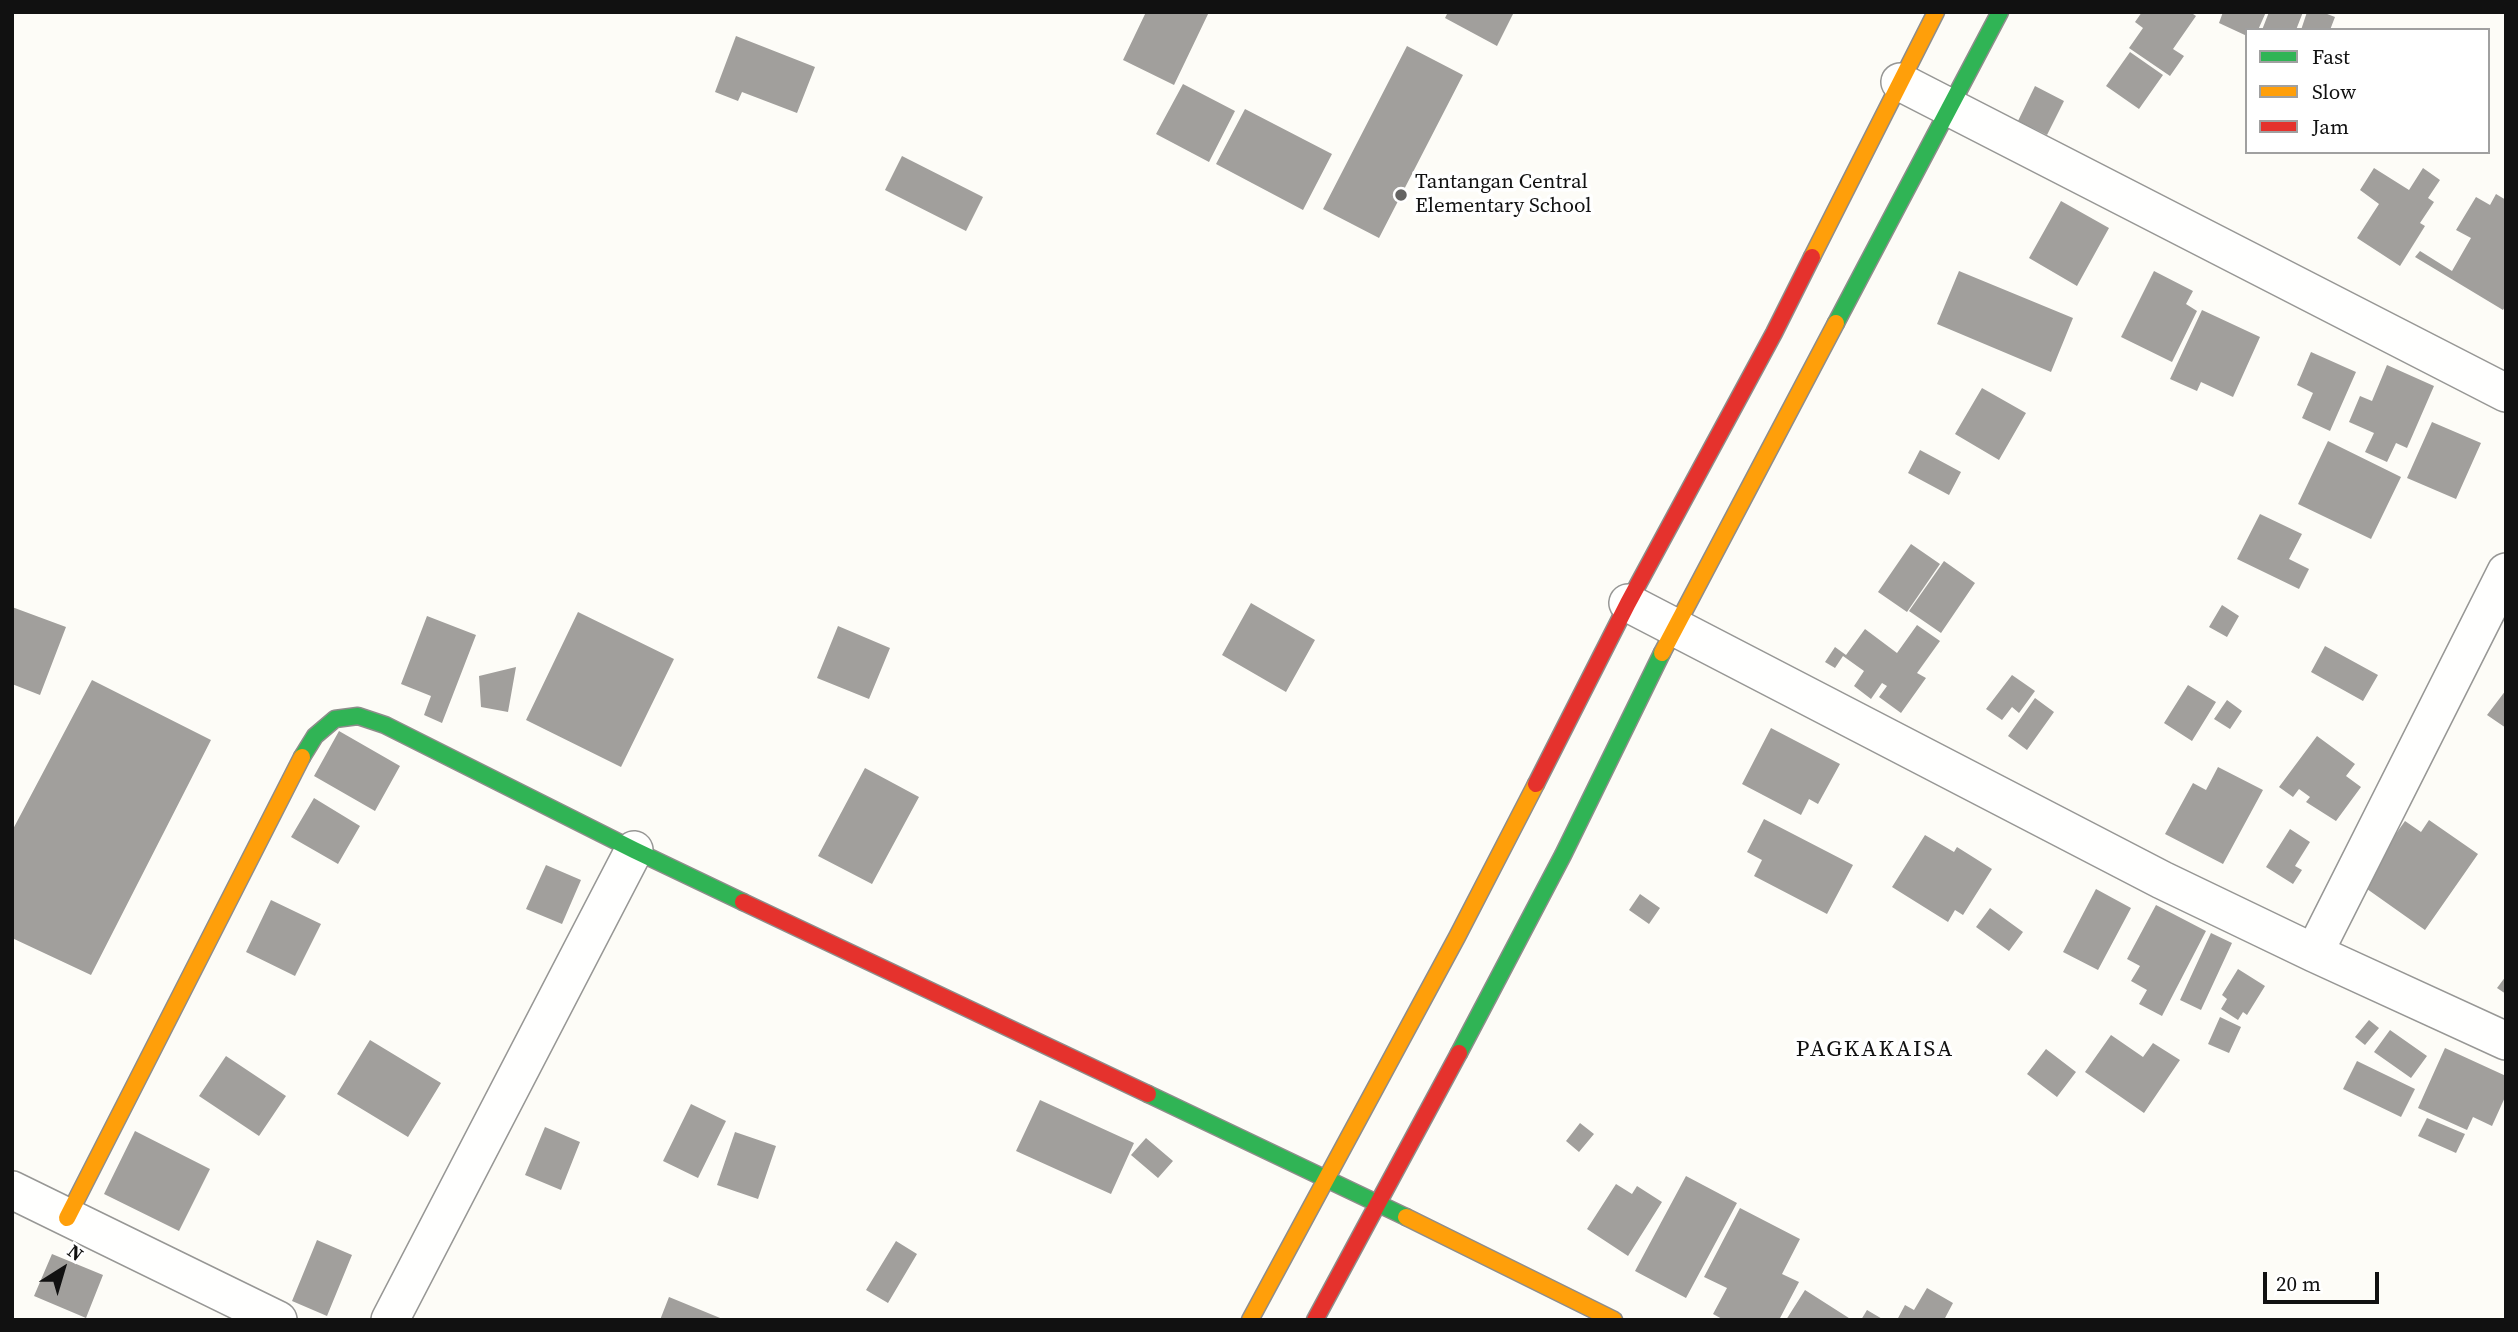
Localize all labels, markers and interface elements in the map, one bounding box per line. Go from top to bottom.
legend [2245,28,2490,154]
text: Fast [2312,42,2350,71]
text: Slow [2312,77,2356,106]
text: Jam [2312,112,2349,141]
place label: Tantangan Central Elementary School [1415,170,1592,220]
marker: Tantangan Central Elementary School [1393,187,1409,203]
district label: PAGKAKAISA [1797,1036,1953,1064]
north arrow [28,1234,98,1304]
text: N [62,1238,89,1267]
scale bar [2266,1258,2382,1302]
text: 20 m [2276,1269,2321,1298]

